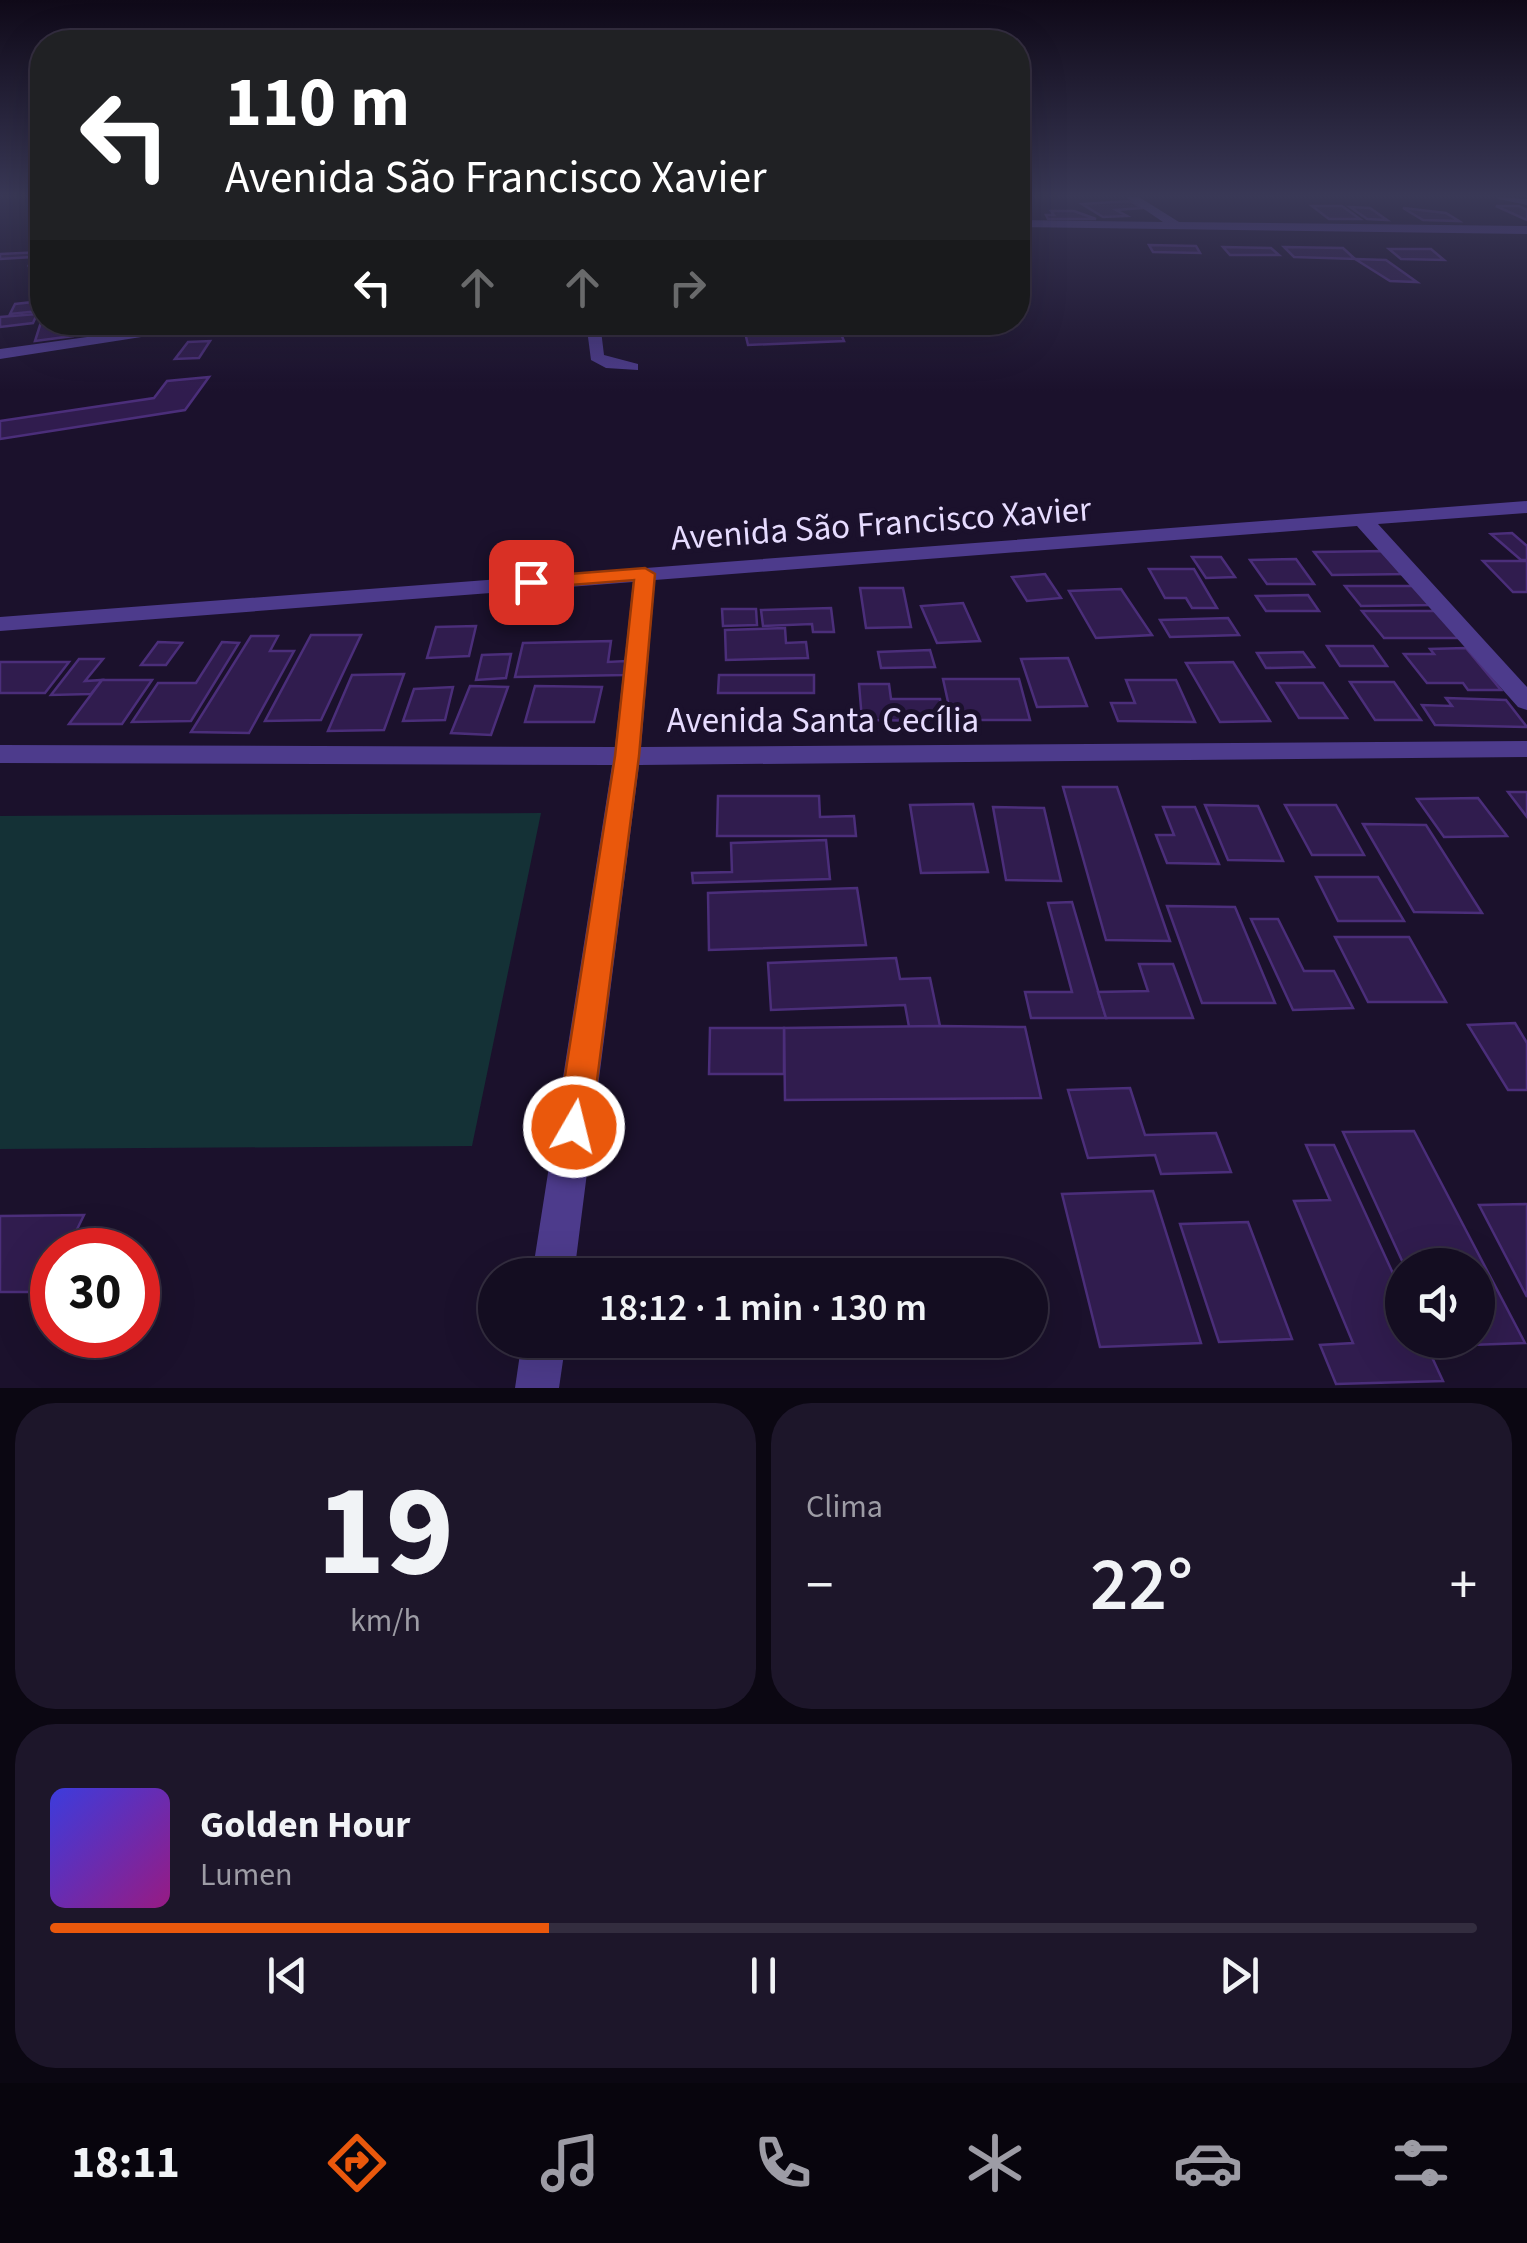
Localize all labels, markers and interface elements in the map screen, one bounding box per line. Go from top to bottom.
text: 110 m [225,53,410,153]
icon: left [60,70,190,200]
text: Avenida São Francisco Xavier [225,146,767,210]
icon: left [345,260,400,315]
icon: ahead [450,260,505,315]
icon: ahead [555,260,610,315]
icon: right [660,260,715,315]
street label: Avenida São Francisco Xavier [669,484,1094,564]
pin [489,540,574,625]
icon: arrive [504,555,559,610]
street label: Avenida Santa Cecília [667,696,979,746]
position arrow [522,1075,626,1179]
speed limit sign: 30 [30,1228,160,1358]
map controls [1385,1248,1495,1358]
button: sound [1385,1248,1495,1358]
text: 18:12 · 1 min · 130 m [599,1281,927,1335]
text: 19 [317,1440,454,1625]
text: Clima [806,1484,883,1530]
text: 22° [1090,1532,1193,1639]
text: − [806,1547,833,1625]
text: + [1450,1547,1477,1625]
text: km/h [350,1598,421,1644]
text: Golden Hour [200,1798,410,1852]
text: Lumen [200,1852,293,1898]
icon: previous [260,1948,315,2003]
icon: pause [736,1948,791,2003]
icon: next [1212,1948,1267,2003]
icon: directions [322,2128,392,2198]
icon: music [535,2128,605,2198]
icon: phone [748,2128,818,2198]
icon: climate [960,2128,1030,2198]
icon: car [1173,2128,1243,2198]
icon: filters [1386,2128,1456,2198]
text: 18:11 [71,2131,180,2195]

